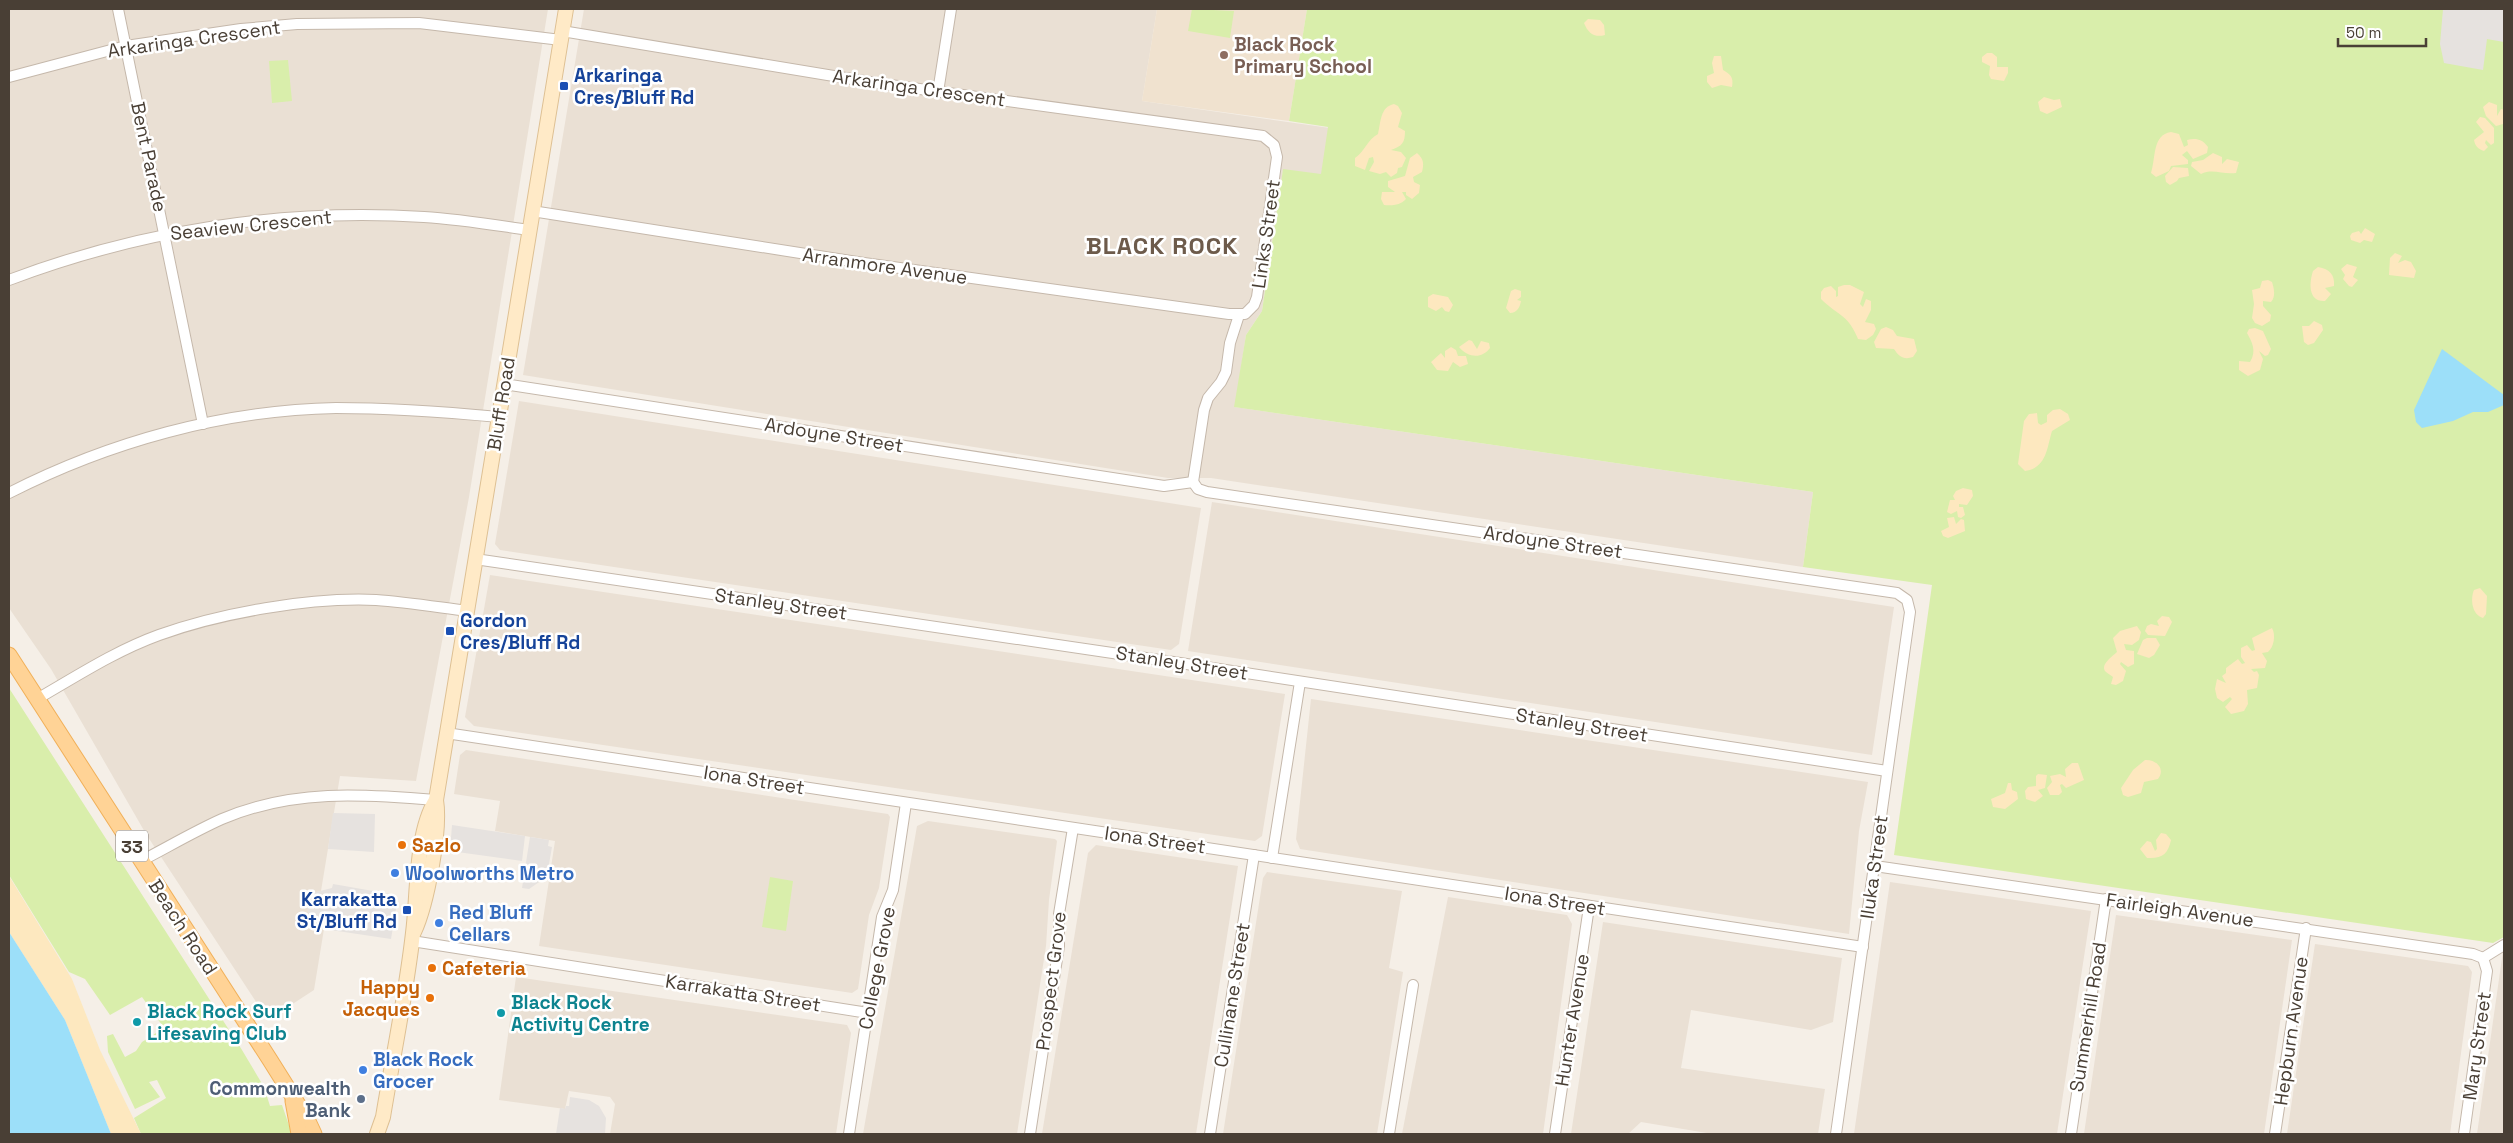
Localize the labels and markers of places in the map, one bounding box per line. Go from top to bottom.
place label: Black Rock Primary School [1234,32,1372,79]
marker: Black Rock Primary School [1218,49,1230,61]
place label: Arkaringa Cres/Bluff Rd [574,63,694,110]
marker: Arkaringa Cres/Bluff Rd [558,80,570,92]
place label: Gordon Cres/Bluff Rd [460,608,580,655]
marker: Gordon Cres/Bluff Rd [444,625,456,637]
place label: Sazlo [412,833,461,858]
marker: Sazlo [396,839,408,851]
place label: Woolworths Metro [405,861,574,886]
marker: Woolworths Metro [389,867,401,879]
place label: Karrakatta St/Bluff Rd [297,887,397,934]
place label: Red Bluff Cellars [449,900,533,947]
marker: Karrakatta St/Bluff Rd [401,904,413,916]
marker: Red Bluff Cellars [433,917,445,929]
place label: Cafeteria [442,956,526,981]
marker: Cafeteria [426,962,438,974]
place label: Happy Jacques [342,975,420,1022]
place label: Black Rock Activity Centre [511,990,650,1037]
marker: Happy Jacques [424,992,436,1004]
place label: Black Rock Surf Lifesaving Club [147,999,291,1046]
marker: Black Rock Activity Centre [495,1007,507,1019]
marker: Black Rock Surf Lifesaving Club [131,1016,143,1028]
place label: Black Rock Grocer [373,1047,474,1094]
marker: Black Rock Grocer [357,1064,369,1076]
place label: Commonwealth Bank [209,1076,351,1123]
marker: Commonwealth Bank [355,1093,367,1105]

